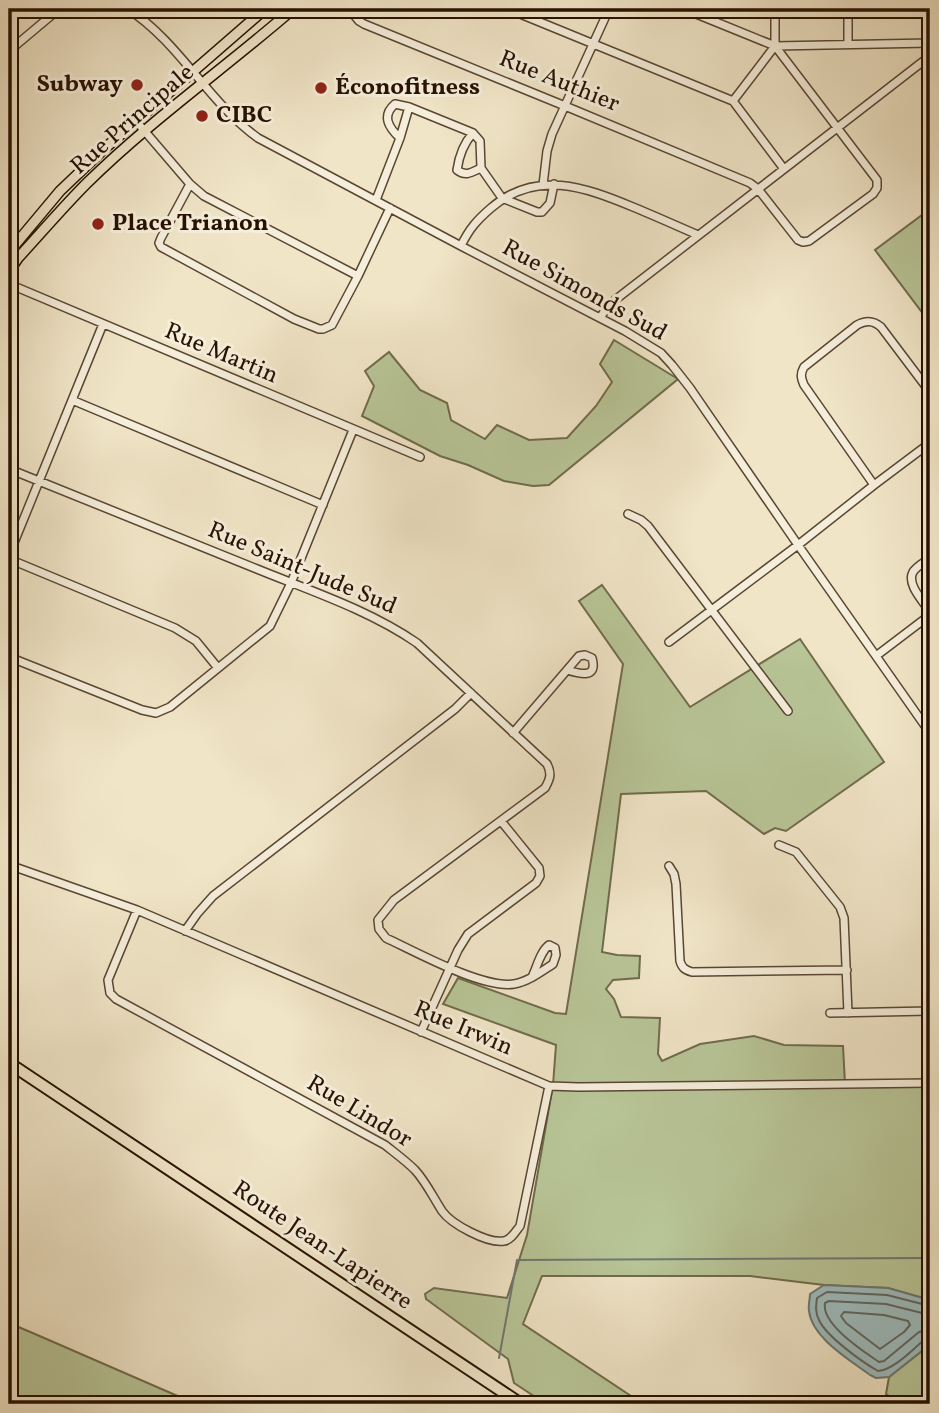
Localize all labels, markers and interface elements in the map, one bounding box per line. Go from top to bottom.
street label: Rue Authier [494,42,624,122]
street label: Rue Principale [64,57,202,183]
place label: Subway [36,68,124,102]
place label: Éconofitness [335,71,480,105]
marker: Subway [129,77,145,93]
marker: Éconofitness [313,80,329,96]
place label: CIBC [216,99,272,133]
marker: CIBC [194,108,210,124]
place label: Place Trianon [112,207,269,241]
marker: Place Trianon [90,216,106,232]
street label: Rue Simonds Sud [495,232,673,350]
street label: Rue Martin [159,315,283,393]
street label: Rue Saint-Jude Sud [202,514,402,624]
street label: Rue Irwin [408,993,518,1065]
street label: Rue Lindor [300,1067,418,1157]
street label: Route Jean-Lapierre [225,1173,419,1319]

